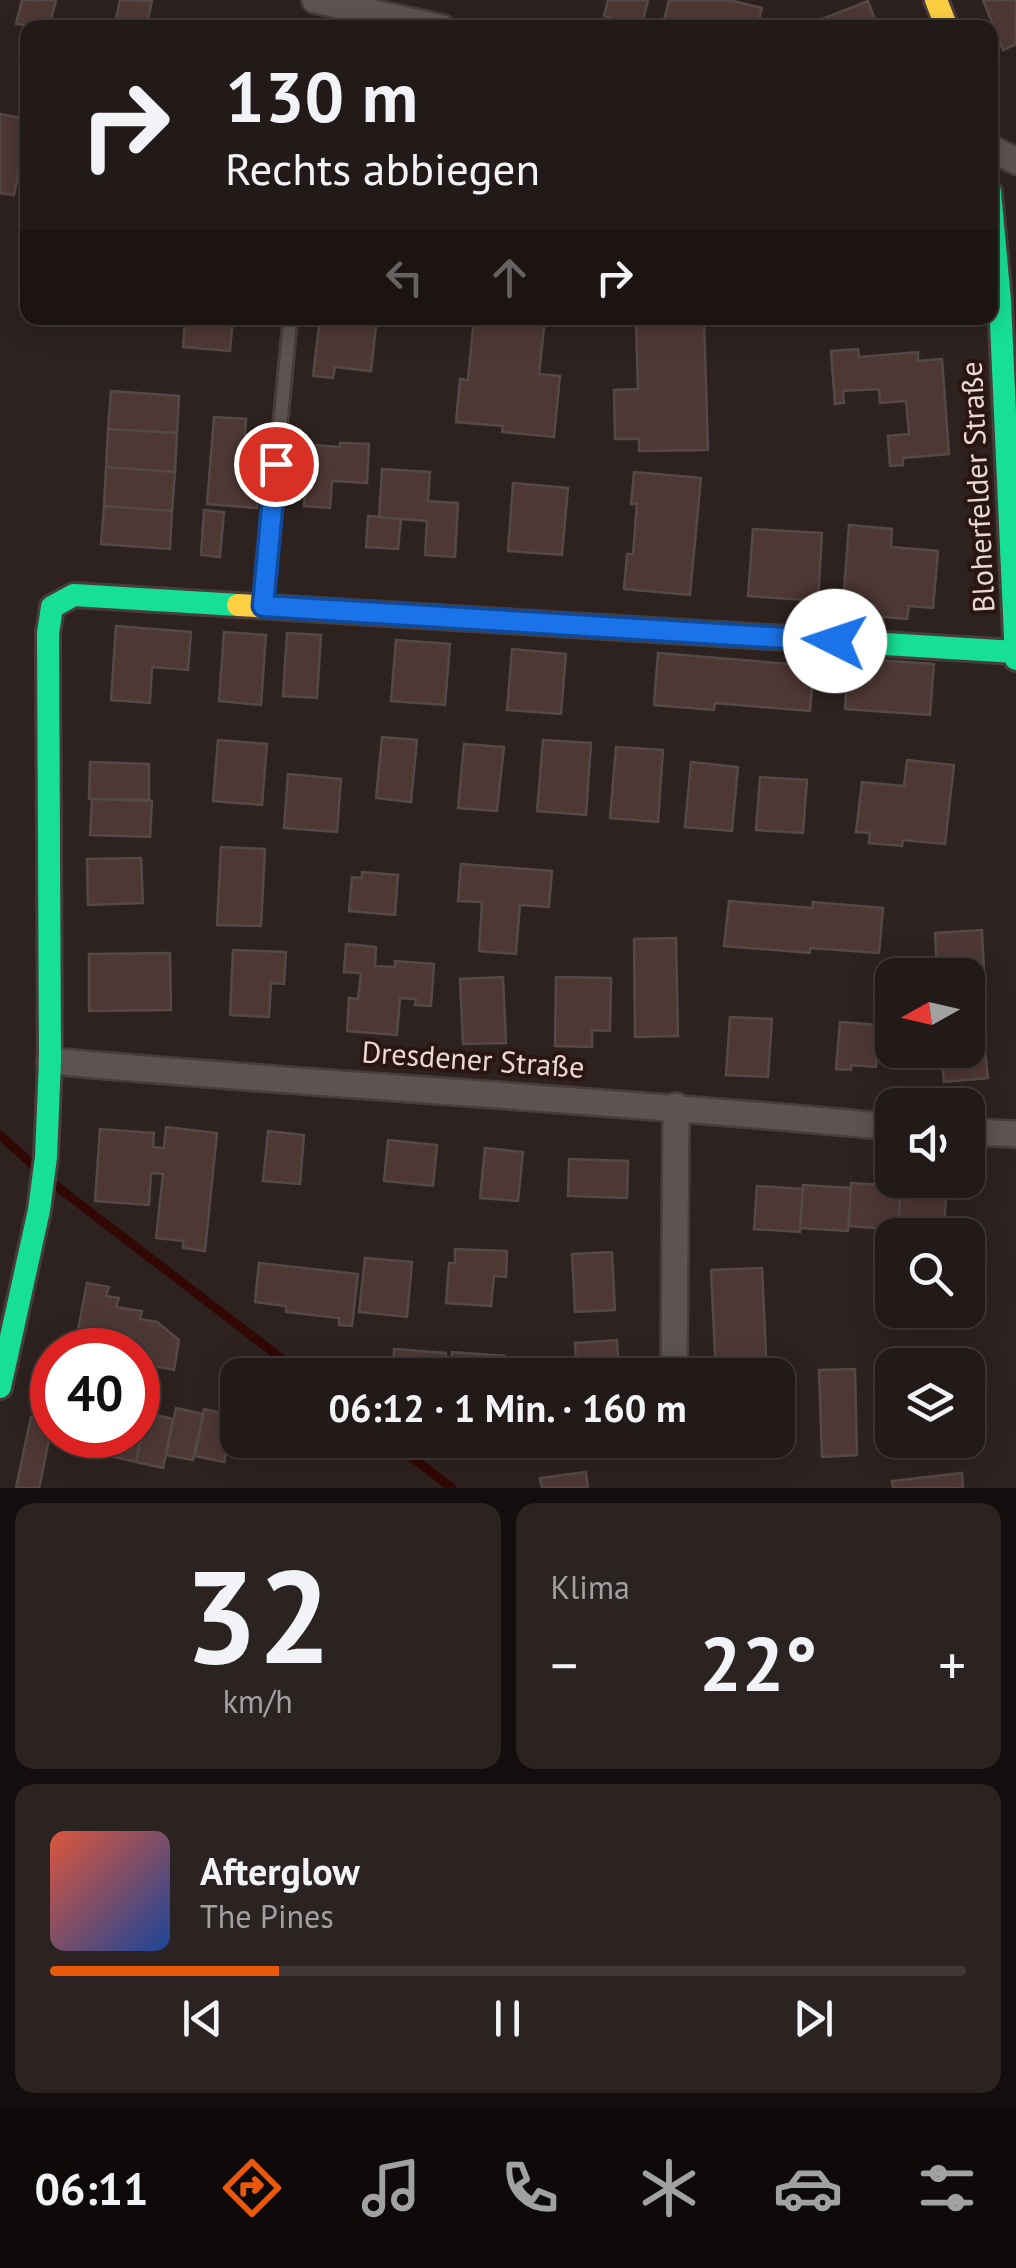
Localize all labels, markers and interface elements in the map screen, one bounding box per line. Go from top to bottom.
text: 130 m [225,51,418,141]
icon: right [60,60,190,190]
text: Rechts abbiegen [225,139,540,197]
icon: left [377,250,432,305]
icon: ahead [482,250,537,305]
icon: right [587,250,642,305]
street label: Bloherfelder Straße [950,361,1003,614]
pin [234,422,319,507]
icon: arrive [249,437,304,492]
position arrow [783,589,887,693]
north arrow [875,958,985,1068]
map controls [875,958,985,1458]
street label: Dresdener Straße [360,1031,586,1086]
button: sound [875,1088,985,1198]
button: search [875,1218,985,1328]
speed limit sign: 40 [30,1328,160,1458]
button: layers [875,1348,985,1458]
text: 06:12 · 1 Min. · 160 m [328,1383,687,1432]
text: 32 [184,1531,331,1699]
text: Klima [551,1566,630,1608]
text: 22° [699,1615,817,1712]
text: − [551,1629,578,1700]
text: + [938,1629,966,1700]
text: km/h [223,1680,293,1722]
text: Afterglow [200,1846,360,1895]
text: The Pines [200,1895,334,1937]
icon: previous [175,1991,230,2046]
icon: pause [480,1991,535,2046]
icon: next [786,1991,841,2046]
icon: directions [217,2153,287,2223]
icon: music [356,2153,426,2223]
icon: phone [495,2153,565,2223]
icon: climate [634,2153,704,2223]
icon: car [773,2153,843,2223]
icon: filters [912,2153,982,2223]
text: 06:11 [34,2159,149,2217]

